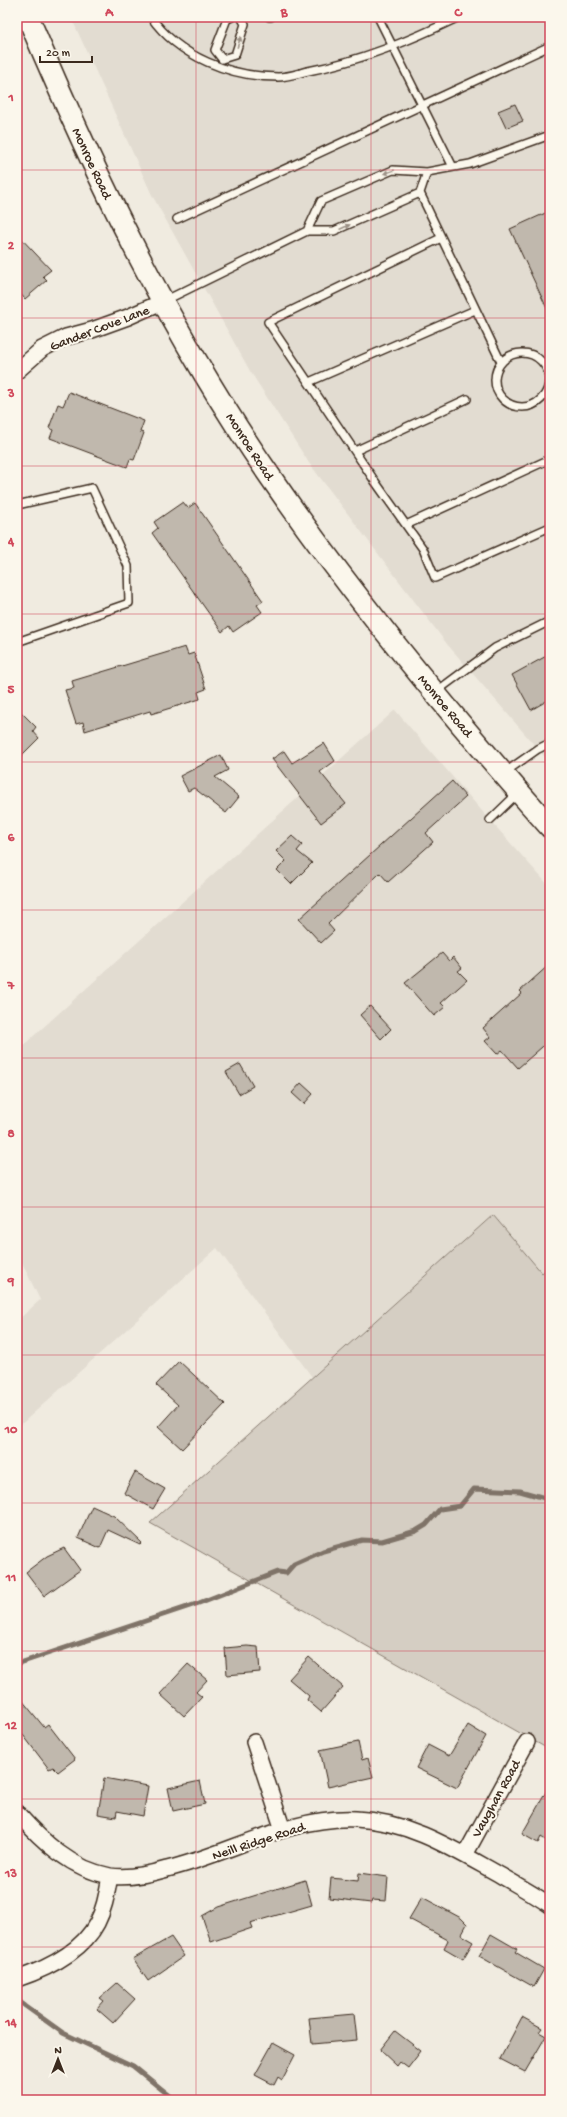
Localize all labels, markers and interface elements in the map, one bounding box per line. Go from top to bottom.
text: A [104,6,114,21]
text: B [280,6,289,21]
text: C [453,6,463,21]
one-way arrow [236,36,242,48]
scale bar [40,38,92,64]
text: 20 m [46,47,71,61]
text: 1 [7,91,14,106]
street label: Monroe Road [67,126,115,204]
one-way arrow [382,170,394,176]
one-way arrow [339,224,351,230]
text: 2 [8,239,15,254]
street label: Gander Cove Lane [48,302,153,356]
text: 3 [7,387,15,402]
street label: Monroe Road [221,410,278,486]
text: 4 [7,535,15,550]
street label: Monroe Road [413,672,476,743]
text: 5 [8,683,15,698]
text: 6 [8,831,15,846]
text: 7 [7,979,16,994]
text: 8 [7,1127,15,1142]
text: 9 [7,1275,15,1290]
text: 10 [4,1423,18,1438]
text: 11 [5,1571,16,1586]
text: 12 [4,1719,17,1734]
street label: Vaughan Road [468,1756,526,1842]
street label: Neill Ridge Road [210,1819,309,1865]
text: 13 [4,1867,17,1882]
text: 14 [4,2016,18,2031]
north arrow [38,2039,78,2079]
text: N [54,2045,62,2057]

